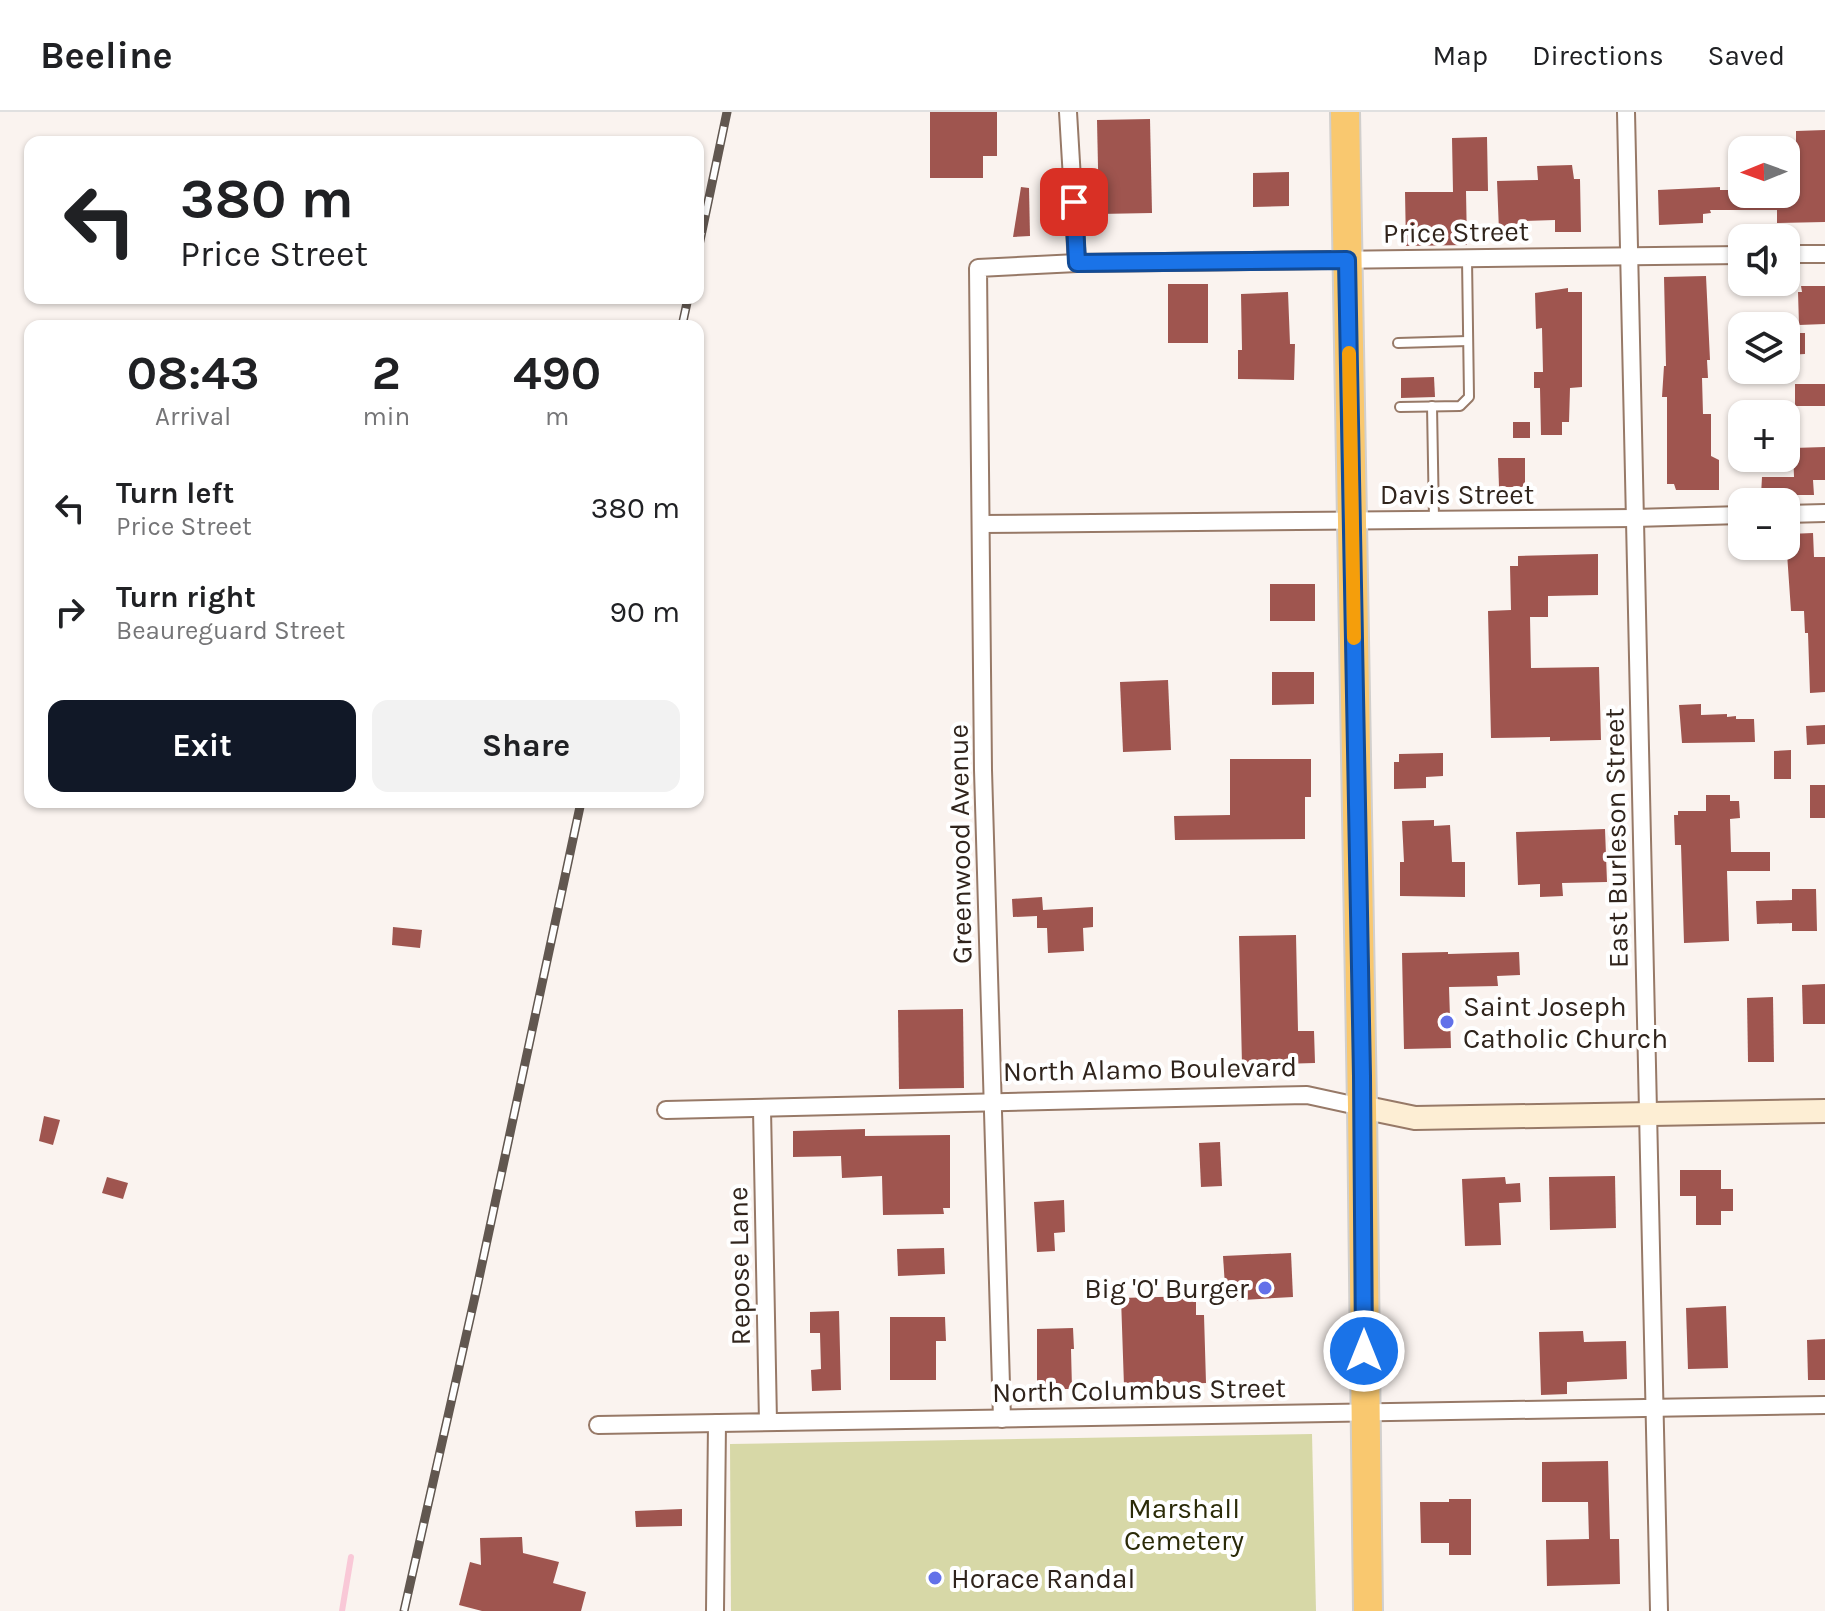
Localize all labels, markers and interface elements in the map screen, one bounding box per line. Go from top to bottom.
text: Beeline [40,33,173,78]
text: Map [1433,39,1488,72]
text: Directions [1532,39,1664,72]
text: Saved [1708,39,1785,72]
north arrow [1728,136,1800,208]
map controls [1728,136,1800,560]
text: 380 m [180,166,354,231]
icon: left [48,168,152,272]
pin [1040,168,1108,236]
icon: arrive [1052,180,1096,224]
street label: Price Street [1383,214,1529,250]
button: sound [1728,224,1800,296]
text: Price Street [180,233,368,275]
button: layers [1728,312,1800,384]
text: 08:43 [127,345,260,401]
text: 2 [372,345,401,401]
text: 490 [513,345,601,401]
button: + [1728,400,1800,472]
text: Arrival [155,401,231,432]
text: min [362,401,410,432]
text: m [545,401,569,432]
text: Turn left [116,475,234,511]
street label: Davis Street [1380,478,1534,511]
icon: left [48,486,92,530]
button: − [1728,488,1800,560]
text: 380 m [591,490,680,526]
text: Price Street [116,511,252,542]
text: Turn right [116,579,256,615]
icon: right [48,590,92,634]
text: 90 m [610,594,680,630]
text: Beaureguard Street [116,615,345,646]
button: Exit [48,700,356,792]
button: Share [372,700,680,792]
street label: East Burleson Street [1597,708,1635,968]
street label: Greenwood Avenue [941,724,979,964]
place label: Saint Joseph Catholic Church [1463,990,1668,1055]
marker: Saint Joseph Catholic Church [1438,1013,1456,1031]
street label: North Alamo Boulevard [1003,1050,1297,1088]
street label: Repose Lane [721,1186,757,1346]
place label: Big 'O' Burger [1084,1272,1250,1305]
marker: Big 'O' Burger [1256,1279,1274,1297]
position arrow [1322,1309,1406,1393]
street label: North Columbus Street [992,1371,1286,1409]
park label: Marshall Cemetery [1124,1492,1244,1557]
place label: Horace Randal [951,1562,1135,1595]
marker: Horace Randal [926,1569,944,1587]

